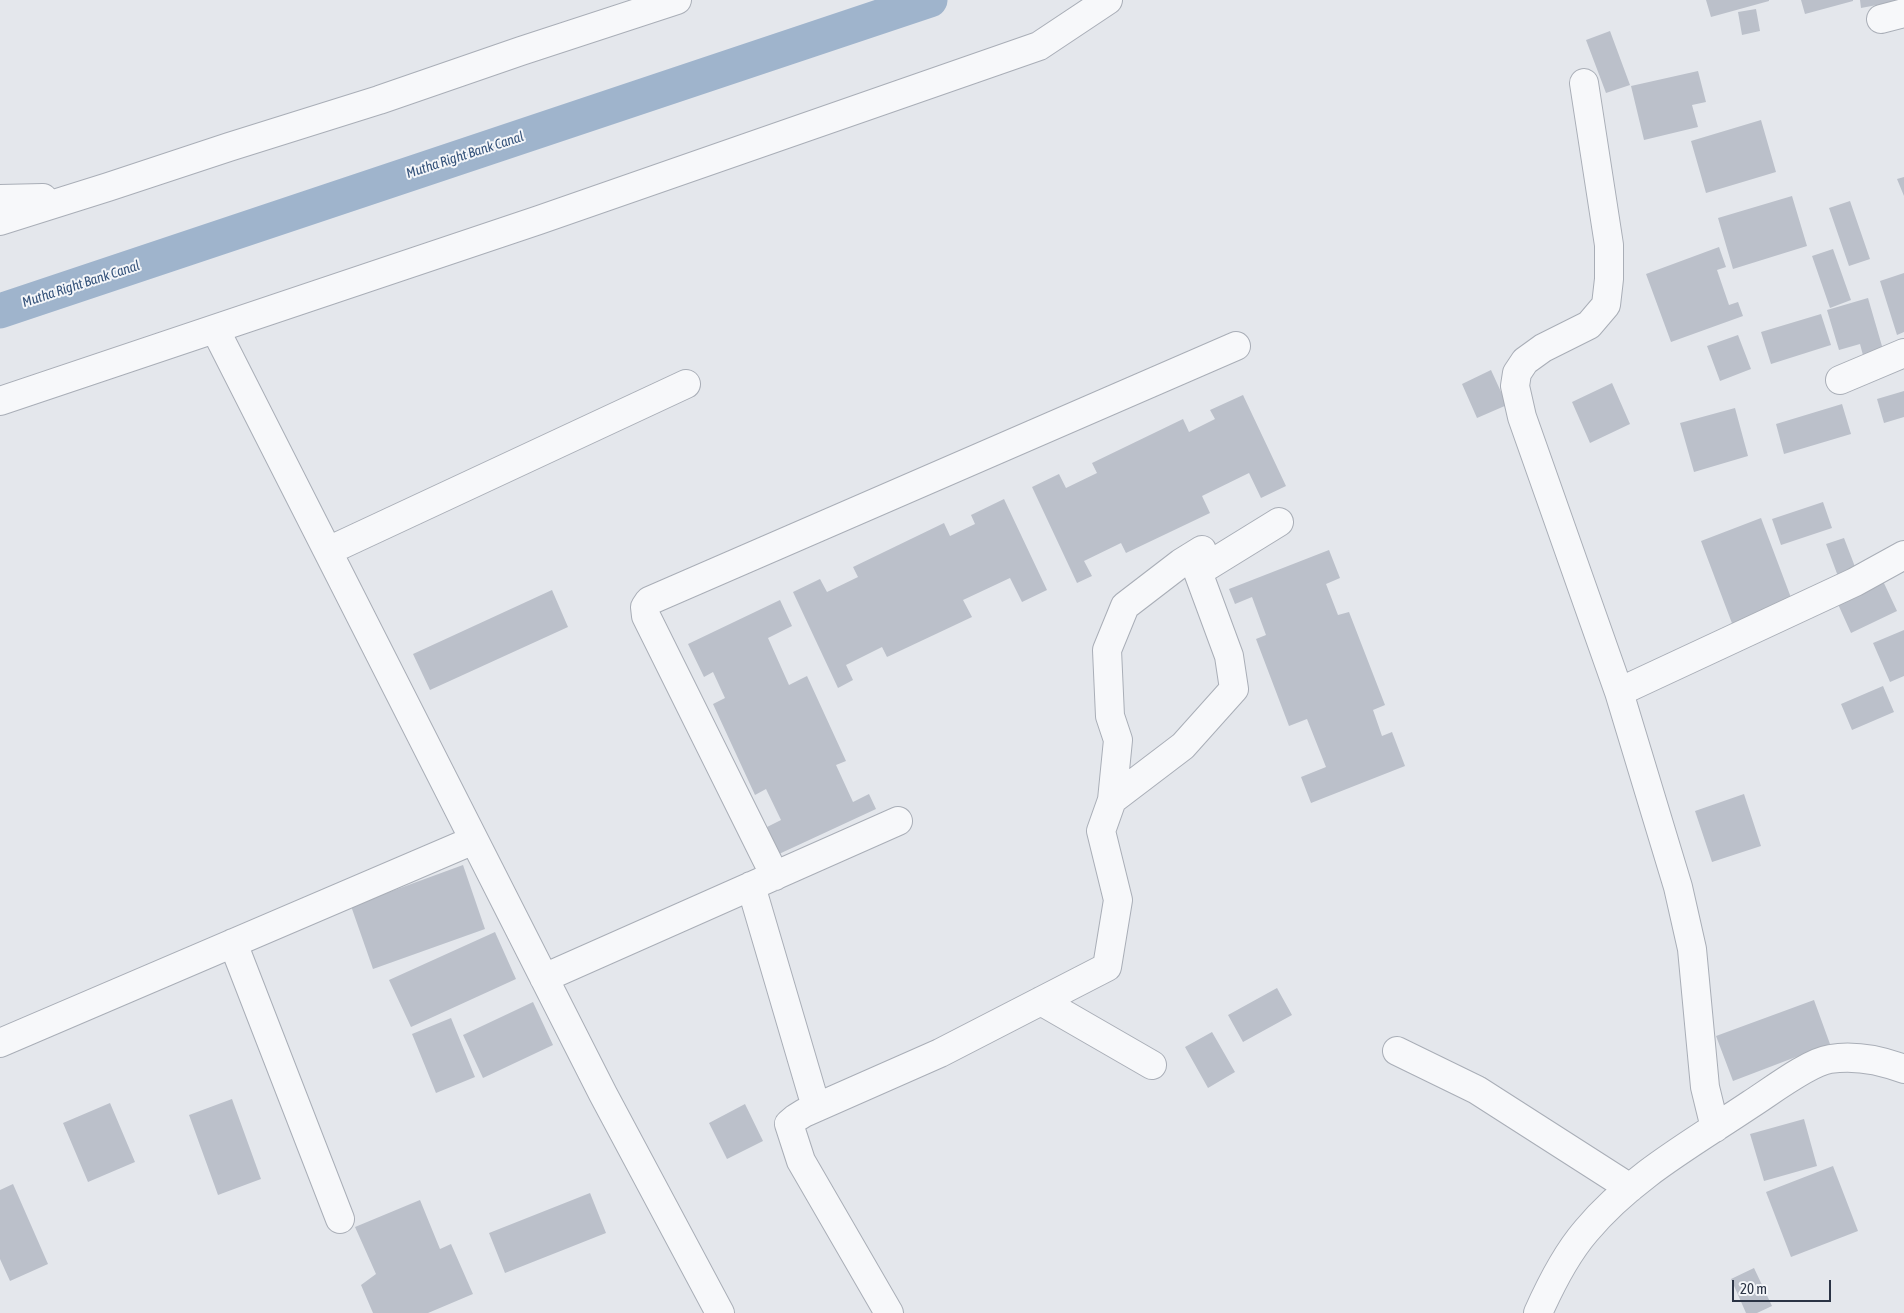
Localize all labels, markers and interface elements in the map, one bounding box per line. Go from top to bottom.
water label: Mutha Right Bank Canal [404,128,526,182]
water label: Mutha Right Bank Canal [20,257,142,311]
scale bar [1734,1270,1833,1302]
text: 20 m [1740,1280,1767,1297]

